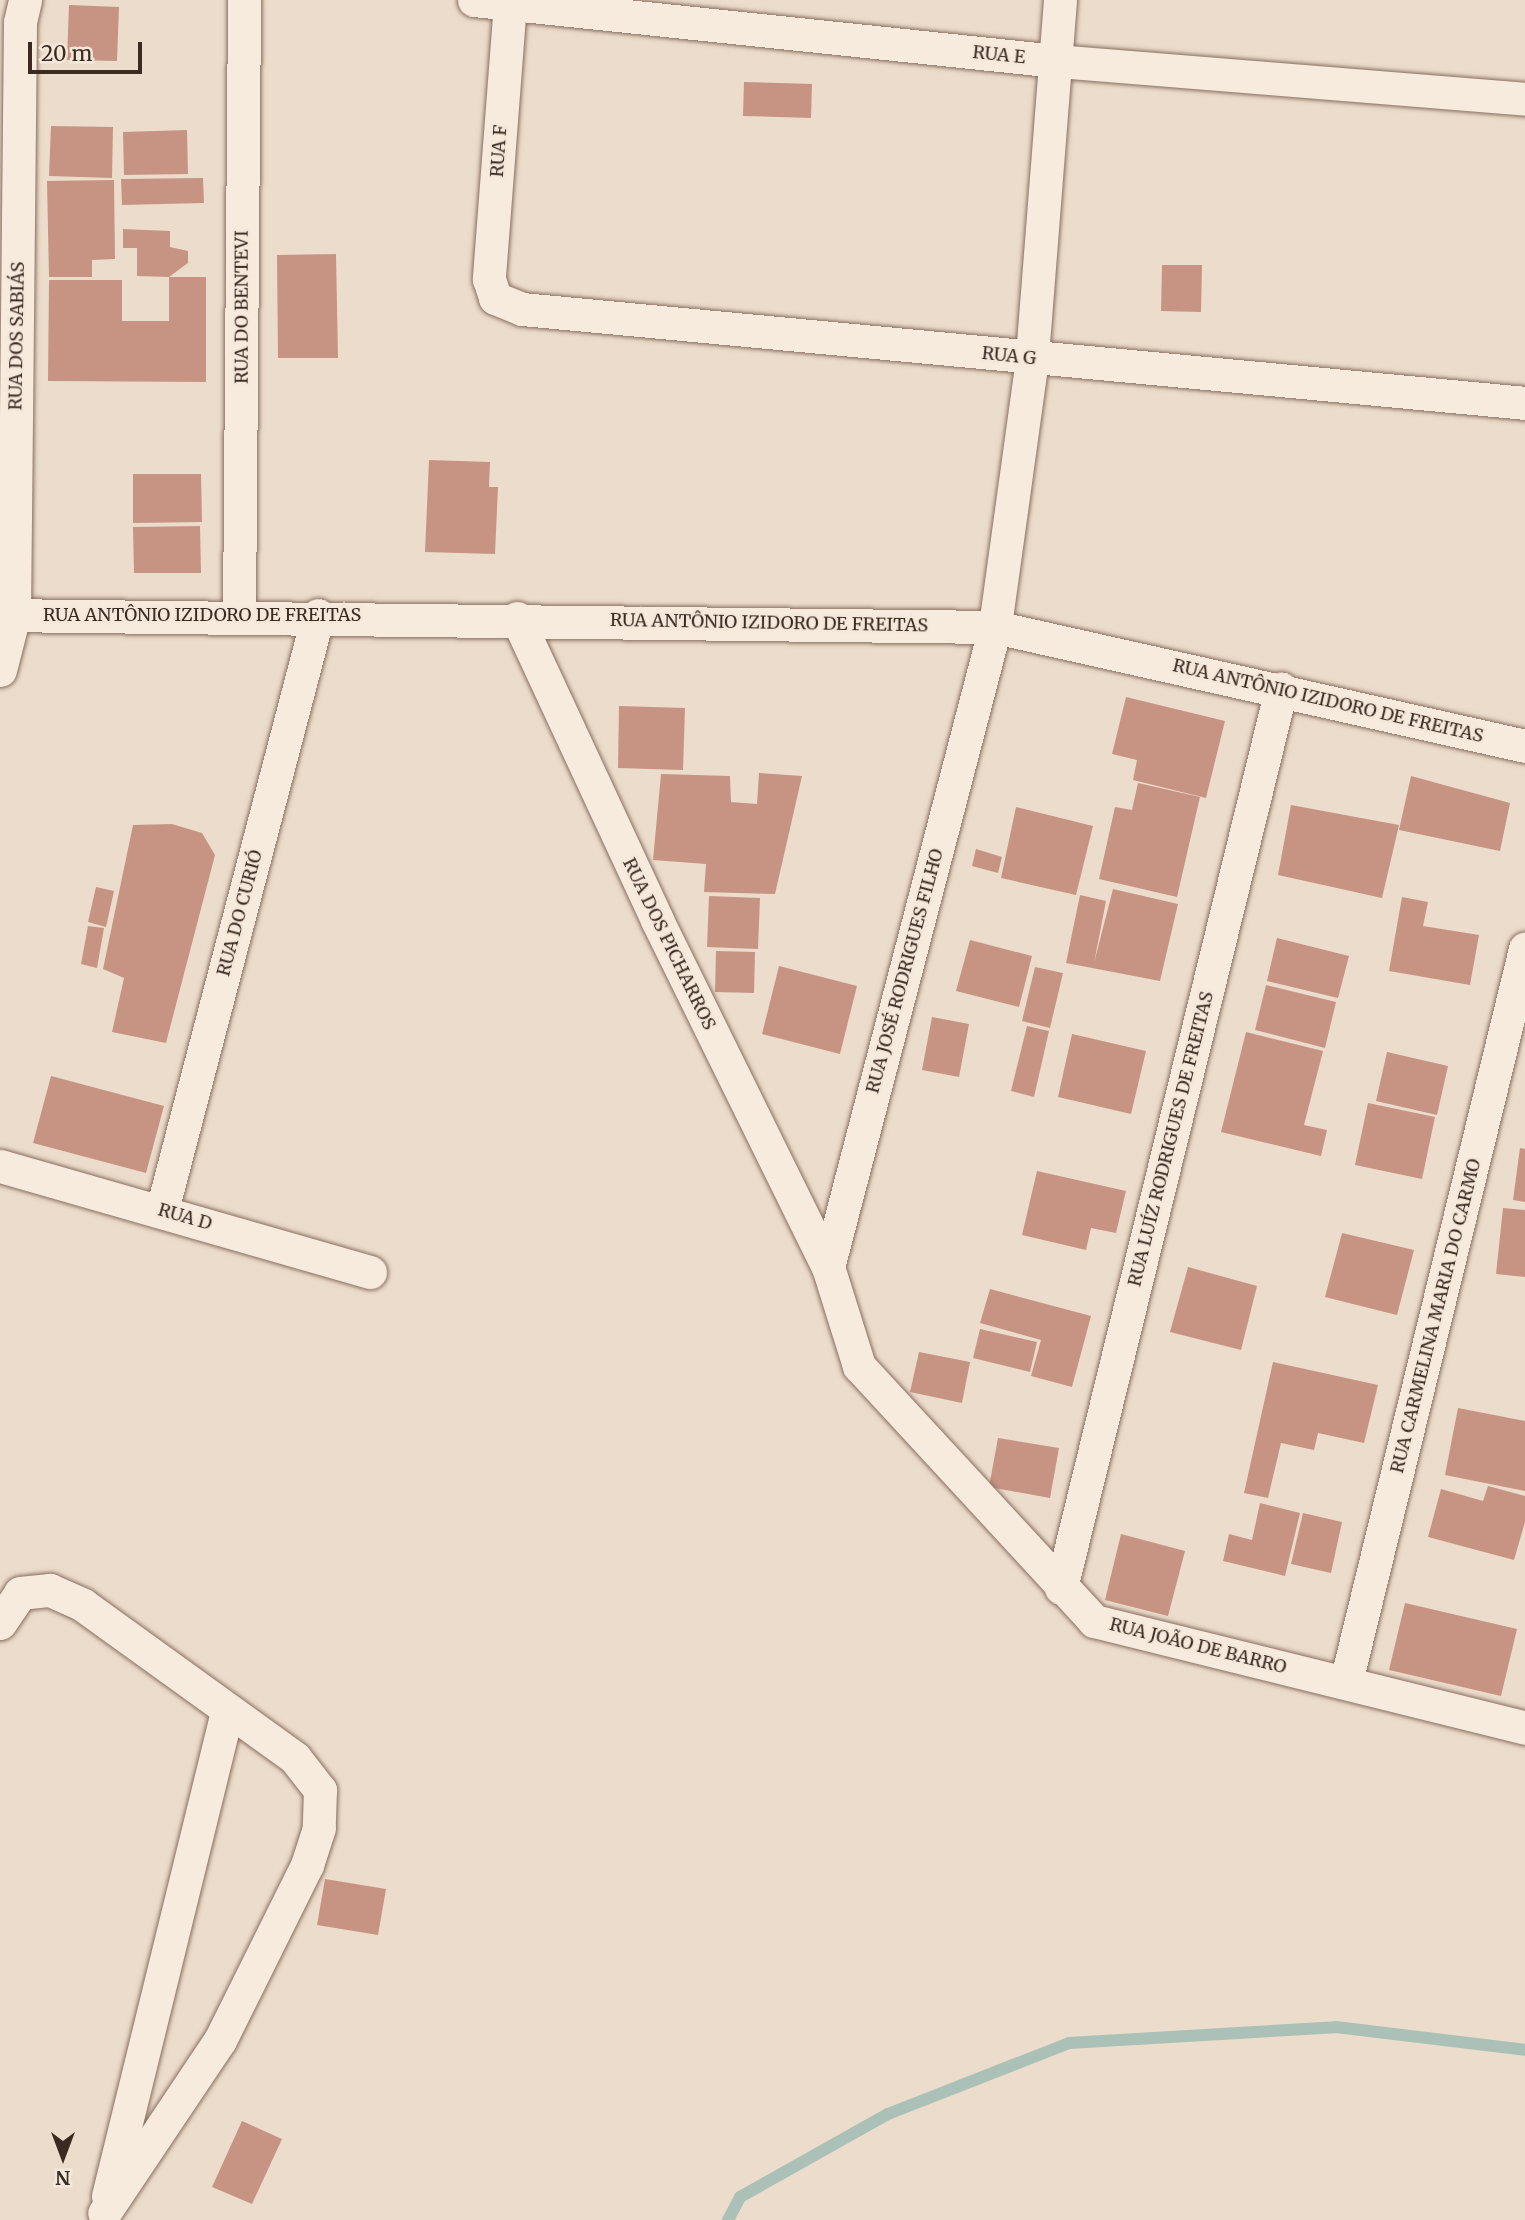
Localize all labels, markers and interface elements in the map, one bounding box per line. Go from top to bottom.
scale bar [32,28,145,72]
text: 20 m [41,40,92,67]
street label: RUA E [972,41,1026,69]
street label: RUA F [486,124,512,178]
street label: RUA DO BENTEVI [231,230,253,384]
street label: RUA DOS SABIÁS [5,261,29,411]
street label: RUA G [981,342,1037,370]
street label: RUA ANTÔNIO IZIDORO DE FREITAS [43,604,361,626]
street label: RUA ANTÔNIO IZIDORO DE FREITAS [610,609,928,637]
street label: RUA ANTÔNIO IZIDORO DE FREITAS [1171,655,1485,747]
street label: RUA JOSÉ RODRIGUES FILHO [862,846,948,1096]
street label: RUA DO CURIÓ [213,847,267,979]
street label: RUA DOS PICHARROS [618,855,720,1033]
street label: RUA LUÍZ RODRIGUES DE FREITAS [1124,989,1218,1289]
street label: RUA CARMELINA MARIA DO CARMO [1386,1157,1486,1475]
street label: RUA D [156,1199,214,1235]
street label: RUA JOÃO DE BARRO [1107,1614,1289,1678]
north arrow [28,2122,98,2192]
text: N [56,2166,71,2190]

